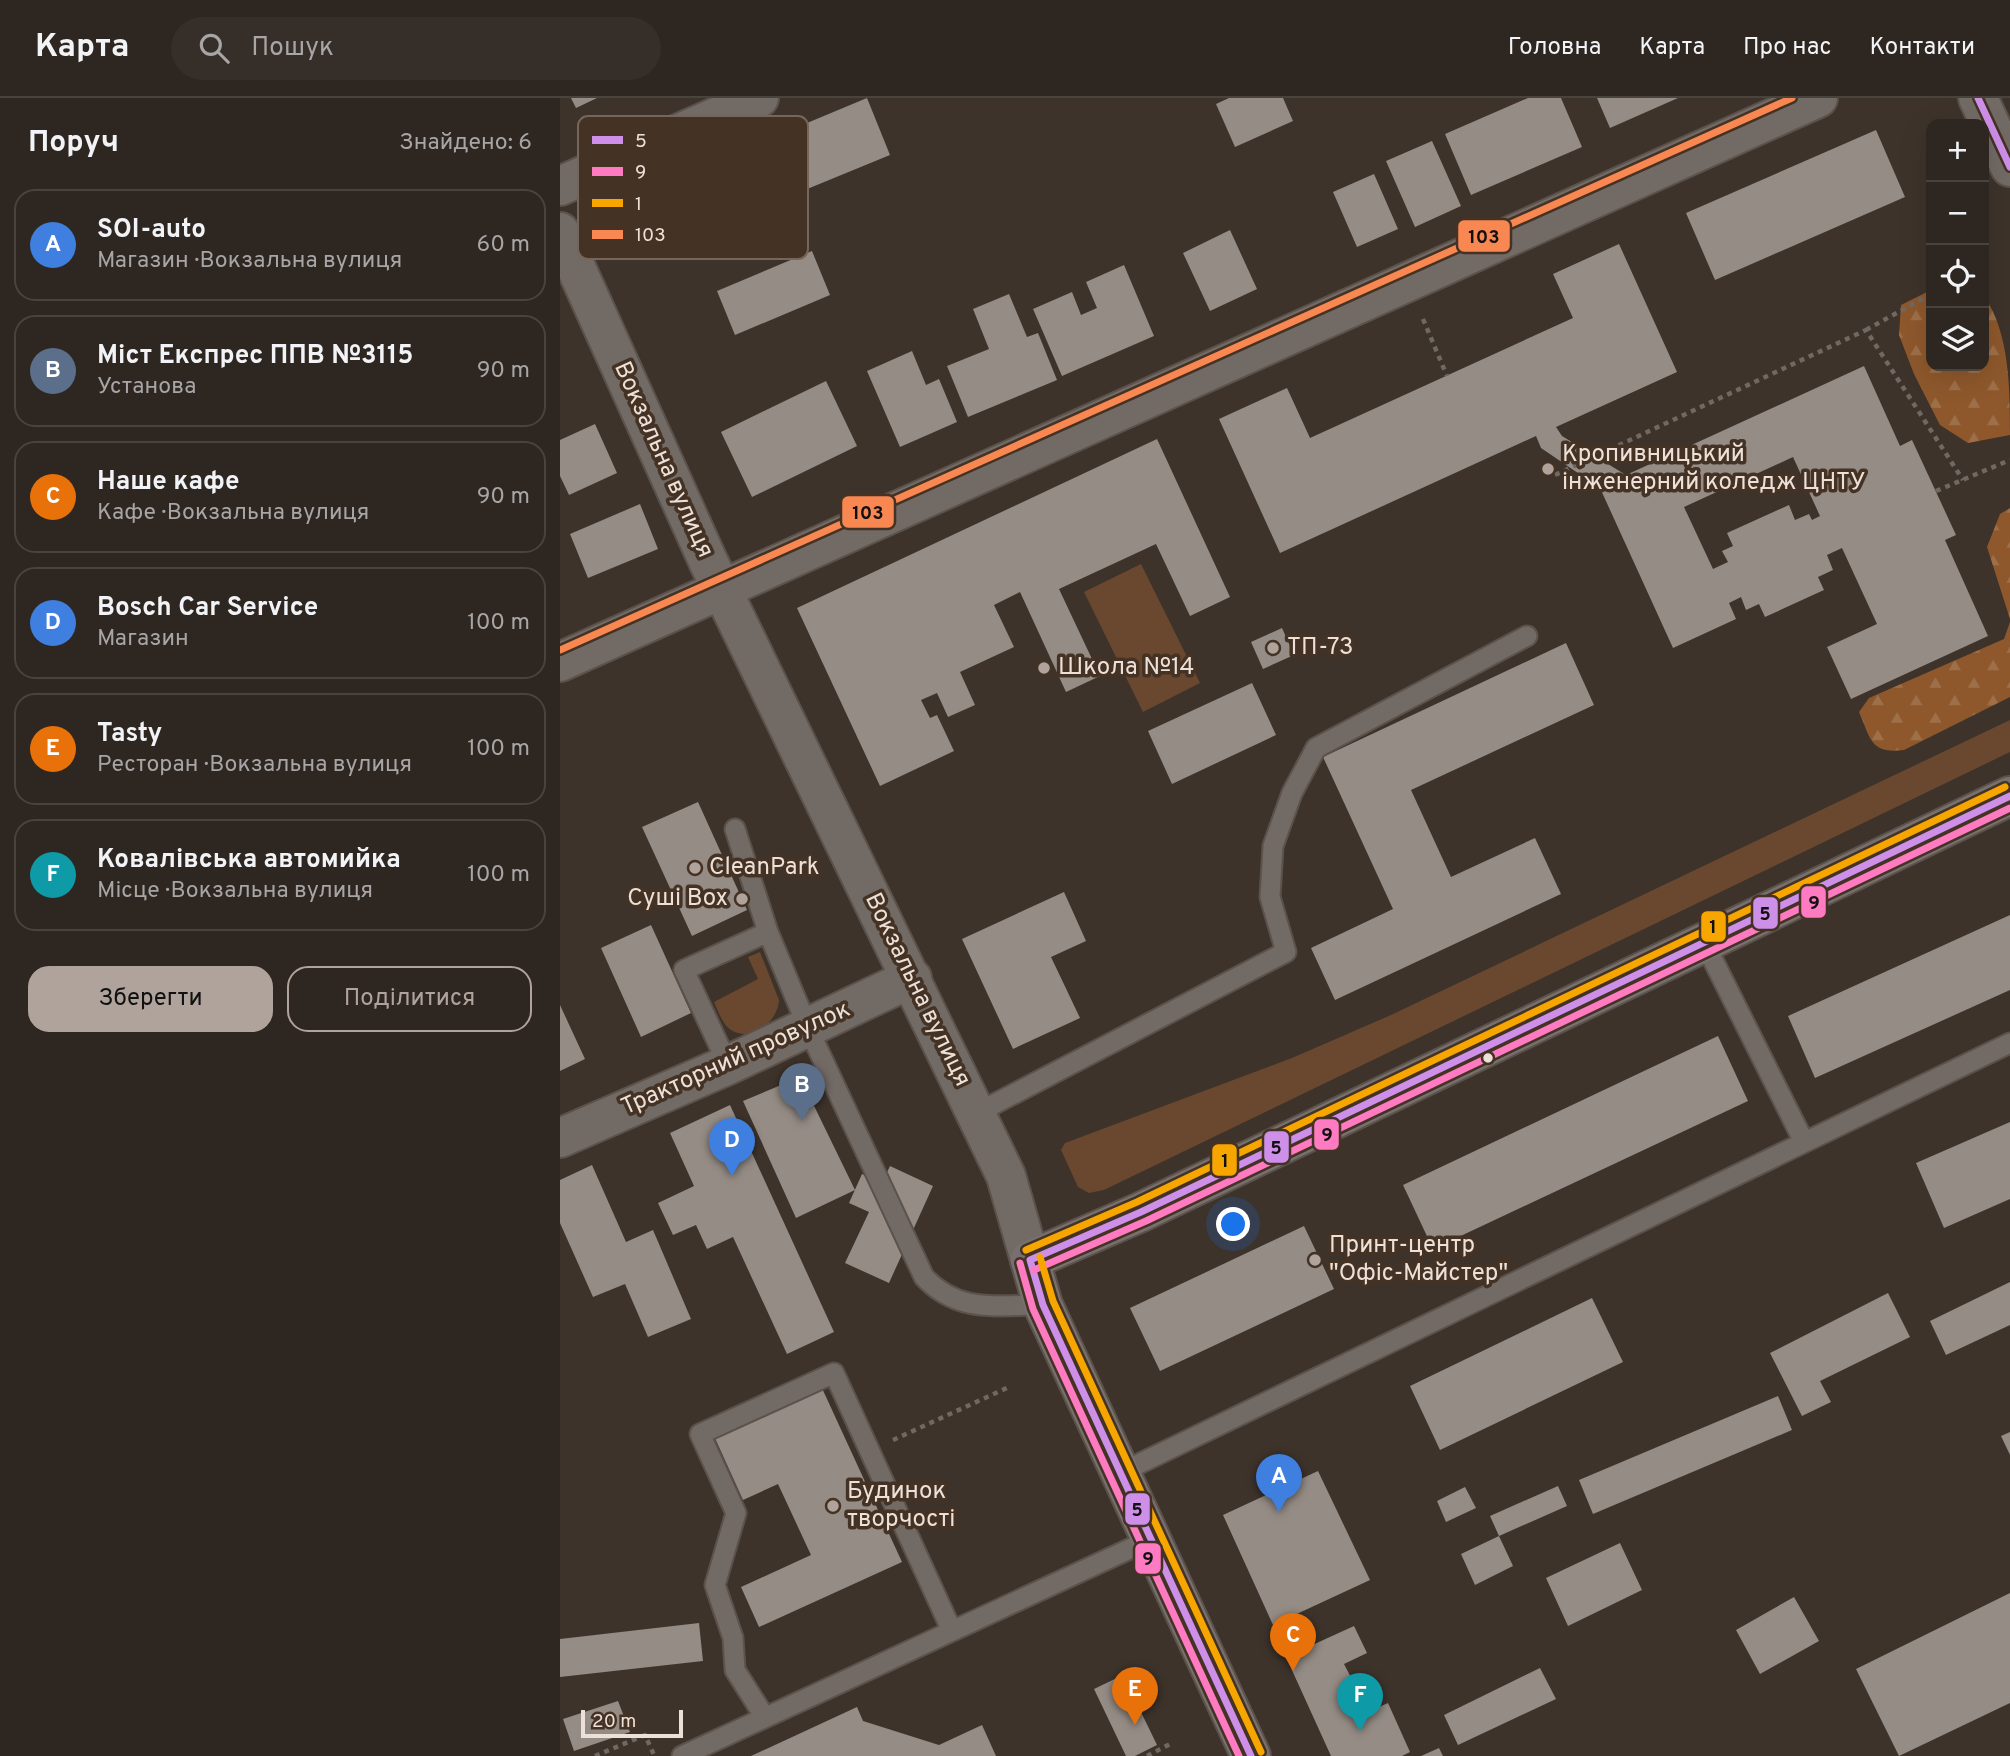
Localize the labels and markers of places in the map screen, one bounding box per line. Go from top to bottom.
place label: Кропивницький інженерний коледж ЦНТУ [1562,440,1866,498]
marker: Кропивницький інженерний коледж ЦНТУ [1540,461,1556,477]
place label: ТП-73 [1287,633,1354,663]
marker: ТП-73 [1265,640,1281,656]
place label: Школа №14 [1058,653,1195,683]
marker: Школа №14 [1036,660,1052,676]
place label: CleanPark [709,853,820,883]
marker: CleanPark [687,860,703,876]
place label: Суші Box [627,884,728,914]
marker: Суші Box [734,891,750,907]
unlabelled marker [1481,1051,1495,1065]
pin: B [779,1063,825,1121]
pin: D [709,1118,755,1176]
place label: Принт-центр "Офіс-Майстер" [1329,1231,1508,1289]
marker: Принт-центр "Офіс-Майстер" [1307,1252,1323,1268]
pin: A [1256,1454,1302,1512]
place label: Будинок творчості [847,1477,955,1535]
marker: Будинок творчості [825,1498,841,1514]
pin: C [1270,1613,1316,1671]
pin: E [1112,1667,1158,1725]
pin: F [1337,1673,1383,1731]

